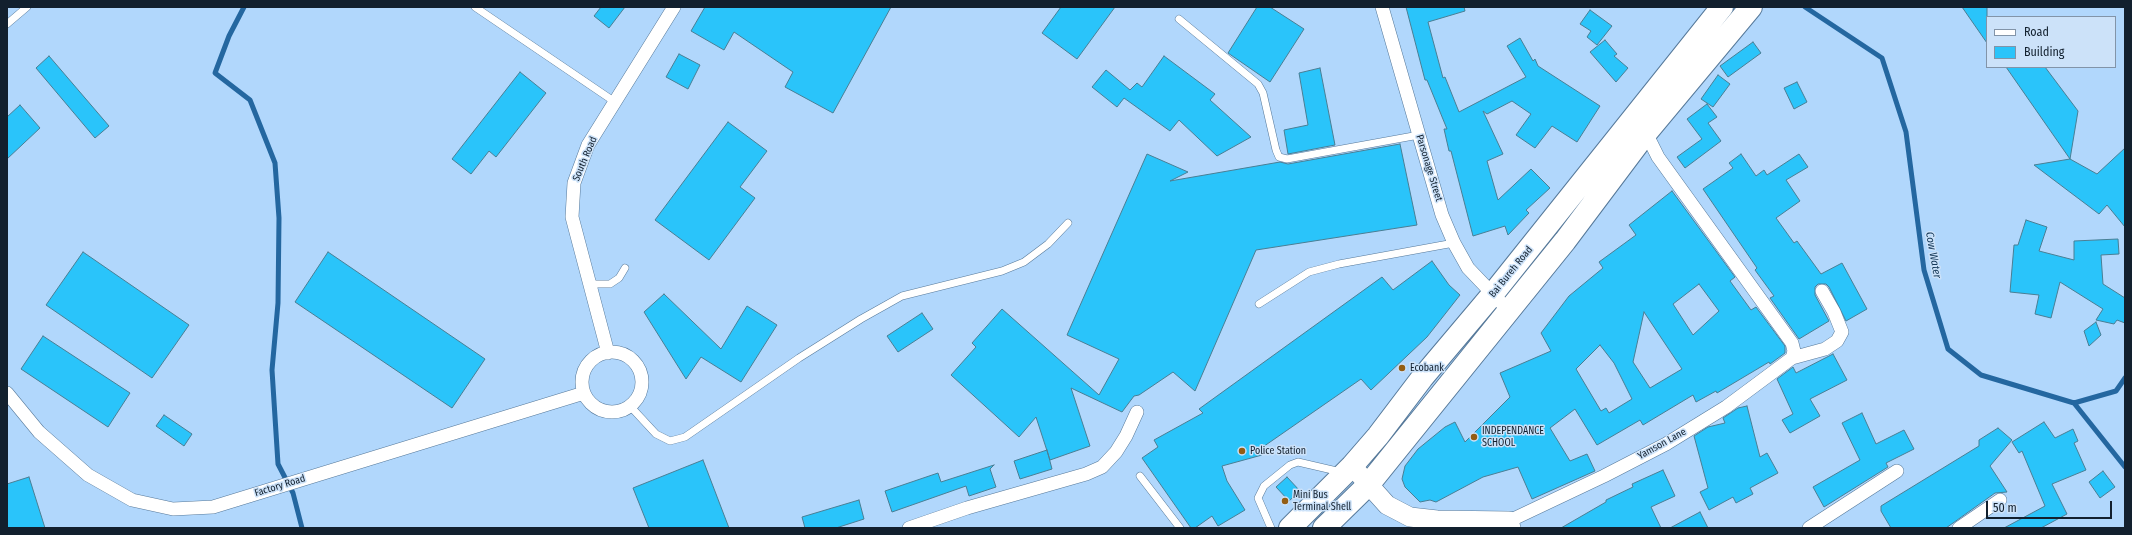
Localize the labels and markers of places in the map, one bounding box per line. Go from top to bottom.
place label: Ecobank [1410,362,1444,374]
marker: Ecobank [1397,363,1407,373]
place label: INDEPENDANCE SCHOOL [1482,425,1544,448]
marker: INDEPENDANCE SCHOOL [1469,432,1479,442]
place label: Police Station [1250,445,1306,457]
marker: Police Station [1237,446,1247,456]
place label: Mini Bus Terminal Shell [1293,489,1351,512]
marker: Mini Bus Terminal Shell [1280,496,1290,506]

